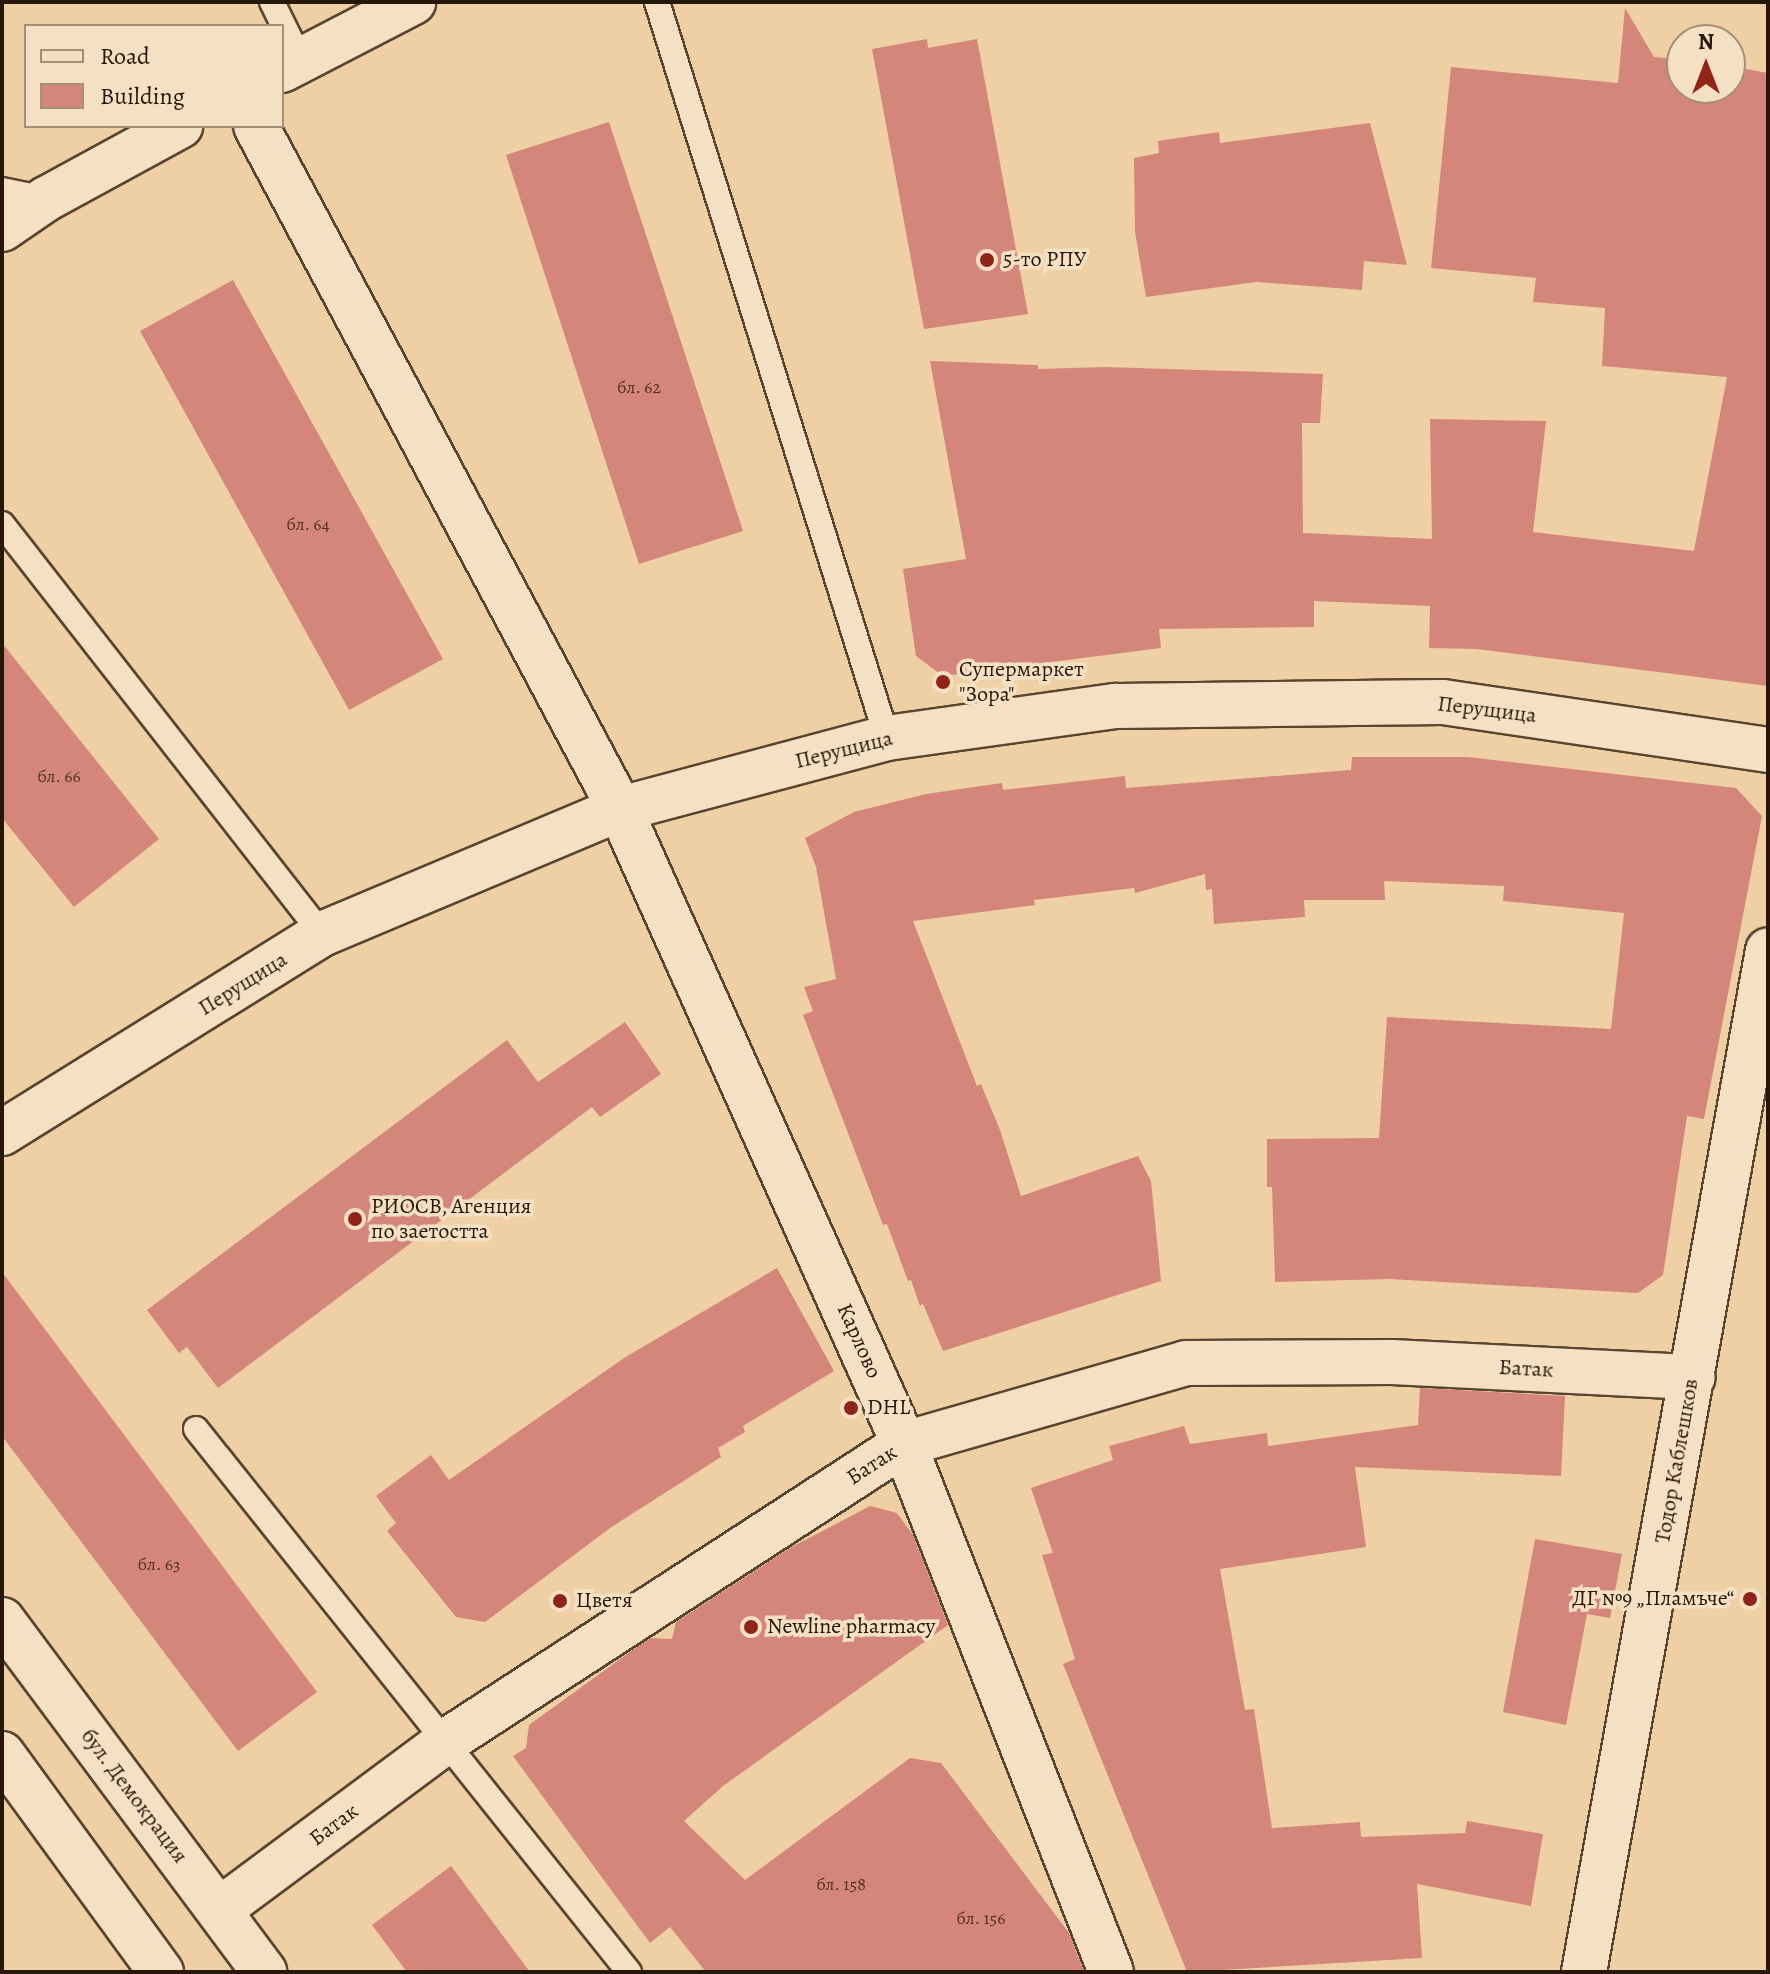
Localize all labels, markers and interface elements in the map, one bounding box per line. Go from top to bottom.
legend [24,24,284,128]
north arrow [1666,24,1746,104]
text: N [1698,27,1714,57]
text: Road [100,40,150,72]
text: Building [100,80,185,112]
place label: 5-то РПУ [1003,247,1087,273]
marker: 5-то РПУ [978,251,996,269]
house number: бл. 62 [617,376,661,398]
house number: бл. 64 [286,513,330,535]
place label: Супермаркет "Зора" [959,656,1084,708]
marker: Супермаркет "Зора" [934,673,952,691]
street label: Перущица [1436,691,1538,729]
street label: Перущица [792,725,896,775]
house number: бл. 66 [37,765,81,787]
street label: Перущица [194,946,292,1022]
place label: РИОСВ, Агенция по заетостта [371,1193,532,1244]
marker: РИОСВ, Агенция по заетостта [346,1210,364,1228]
street label: Карлово [831,1299,887,1383]
street label: Батак [1498,1354,1554,1384]
street label: Тодор Каблешков [1650,1377,1704,1545]
place label: DHL [867,1395,910,1421]
marker: DHL [842,1399,860,1417]
street label: Батак [842,1439,902,1491]
house number: бл. 63 [137,1553,181,1575]
place label: ДГ №9 „Пламъче“ [1572,1586,1734,1612]
place label: Цветя [576,1588,633,1614]
marker: ДГ №9 „Пламъче“ [1741,1590,1759,1608]
marker: Цветя [551,1592,569,1610]
place label: Newline pharmacy [767,1614,935,1640]
marker: Newline pharmacy [742,1618,760,1636]
street label: бул. Демокрация [75,1723,193,1869]
street label: Батак [304,1798,364,1852]
house number: бл. 158 [816,1873,866,1895]
house number: бл. 156 [956,1907,1006,1929]

